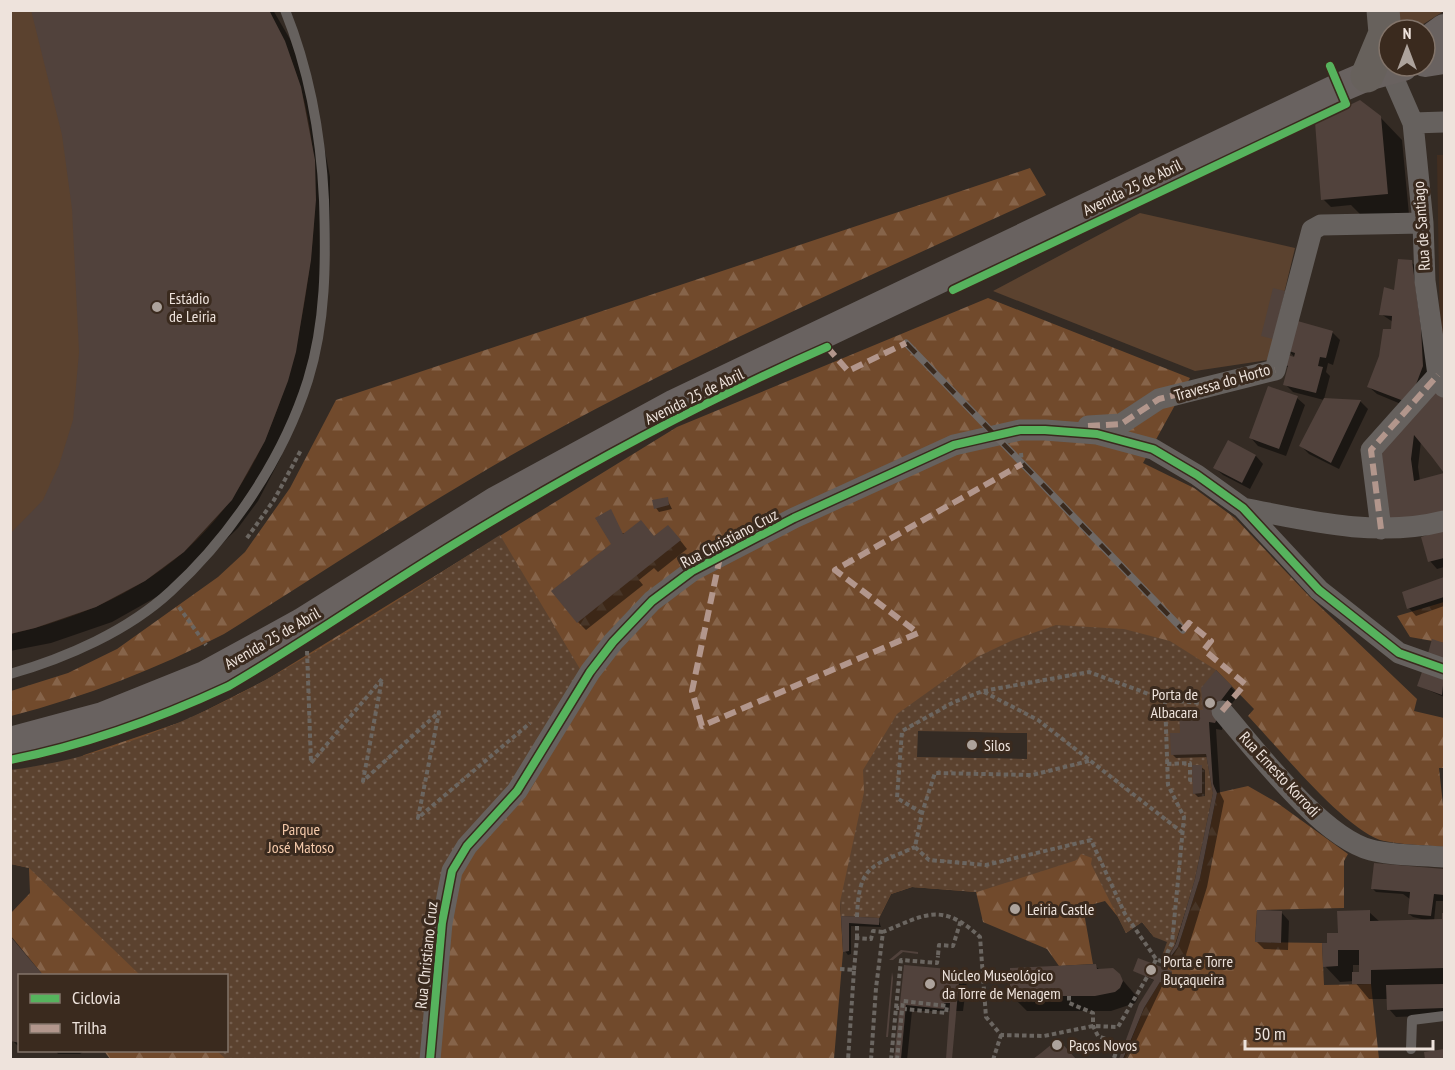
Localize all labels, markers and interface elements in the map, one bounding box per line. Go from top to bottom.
north arrow [1377,18,1437,78]
text: N [1403,23,1411,43]
street label: Avenida 25 de Abril [1079,154,1185,220]
street label: Rua de Santiago [1408,180,1434,271]
place label: Estádio de Leiria [169,288,216,326]
marker: Estádio de Leiria [150,300,164,314]
street label: Travessa do Horto [1172,359,1272,405]
street label: Avenida 25 de Abril [641,363,747,429]
street label: Rua Christiano Cruz [677,504,782,572]
street label: Avenida 25 de Abril [220,602,324,674]
place label: Porta de Albacara [1150,684,1198,722]
marker: Porta de Albacara [1203,696,1217,710]
street label: Rua Ernesto Korrodi [1235,727,1325,821]
place label: Silos [984,735,1010,755]
marker: Silos [965,738,979,752]
park label: Parque José Matoso [267,819,334,857]
place label: Leiria Castle [1027,899,1094,919]
street label: Rua Christiano Cruz [410,900,442,1010]
marker: Leiria Castle [1008,902,1022,916]
place label: Porta e Torre Buçaqueira [1163,951,1233,989]
marker: Porta e Torre Buçaqueira [1144,963,1158,977]
place label: Núcleo Museológico da Torre de Menagem [942,965,1061,1003]
legend [18,974,228,1052]
marker: Núcleo Museológico da Torre de Menagem [923,977,937,991]
text: Ciclovia [72,986,120,1009]
scale bar [1245,1013,1432,1051]
text: Trilha [72,1016,107,1039]
text: 50 m [1254,1022,1286,1045]
place label: Paços Novos [1069,1035,1137,1055]
marker: Paços Novos [1050,1038,1064,1052]

